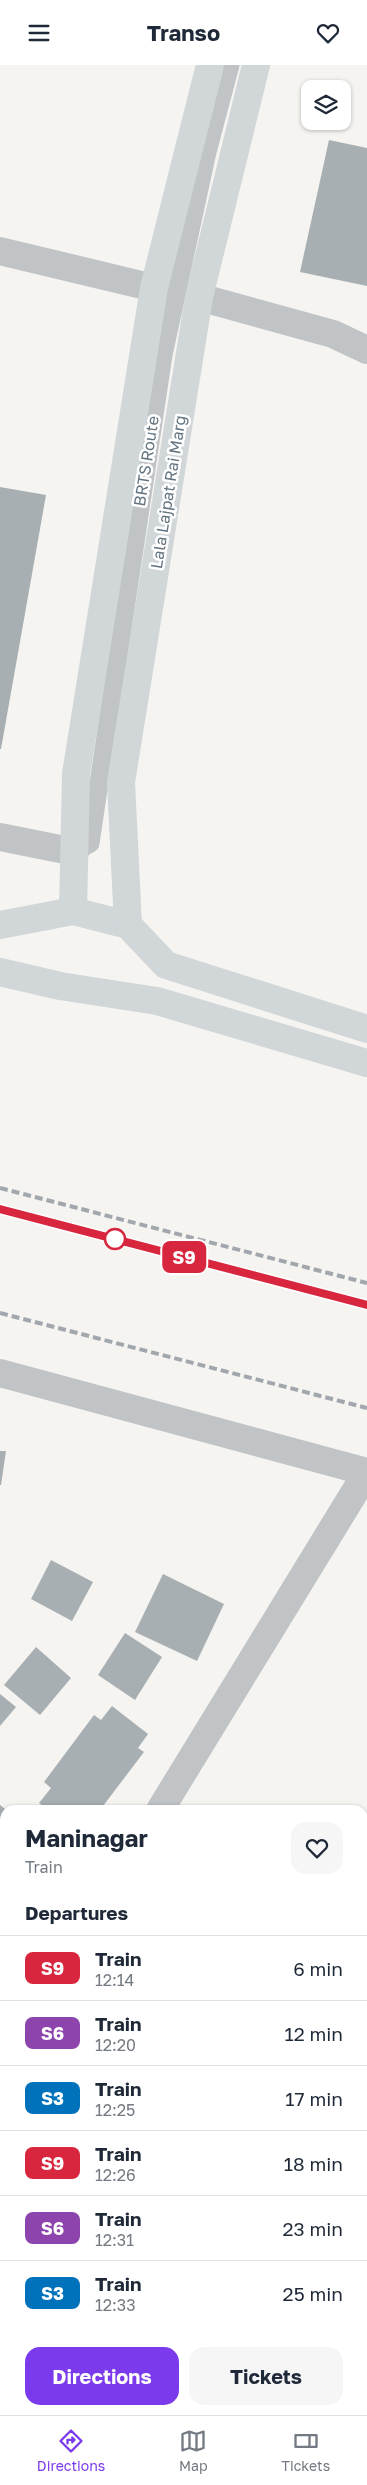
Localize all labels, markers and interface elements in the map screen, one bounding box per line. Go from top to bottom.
icon: menu [25,19,53,47]
text: Transo [147,19,220,46]
icon: heart [314,19,342,47]
map controls [301,80,351,130]
button: layers [301,80,351,130]
street label: BRTS Route [129,414,163,508]
street label: Lala Lajpat Rai Marg [146,414,190,570]
unlabelled marker [104,1228,126,1250]
line badge: S9 [162,1241,206,1273]
text: S9 [172,1246,196,1268]
button: heart [291,1822,343,1874]
text: Maninagar [25,1823,148,1852]
text: Train [25,1857,63,1877]
text: Departures [25,1901,128,1924]
text: Train [95,1947,141,1970]
text: S9 [41,1957,64,1979]
text: 6 min [293,1957,343,1980]
text: 12:14 [95,1970,134,1990]
text: Train [95,2012,141,2035]
text: S6 [41,2022,64,2044]
text: 12 min [284,2022,343,2045]
text: 12:20 [95,2035,136,2055]
text: Train [95,2077,141,2100]
text: S3 [41,2087,64,2109]
text: 17 min [285,2087,343,2110]
text: 12:25 [95,2100,135,2120]
text: Train [95,2142,141,2165]
text: S9 [41,2152,64,2174]
text: 18 min [284,2152,343,2175]
text: 12:26 [95,2165,136,2185]
text: Train [95,2207,141,2230]
text: S6 [41,2217,64,2239]
text: 23 min [283,2217,343,2240]
text: 12:31 [95,2230,134,2250]
text: Train [95,2272,141,2295]
text: S3 [41,2282,64,2304]
text: 25 min [283,2282,343,2305]
text: 12:33 [95,2295,136,2315]
button: Directions [25,2347,179,2405]
button: Tickets [189,2347,343,2405]
tab: Directions [37,2427,105,2474]
tab: Map [179,2427,208,2474]
tab: Tickets [281,2427,330,2474]

